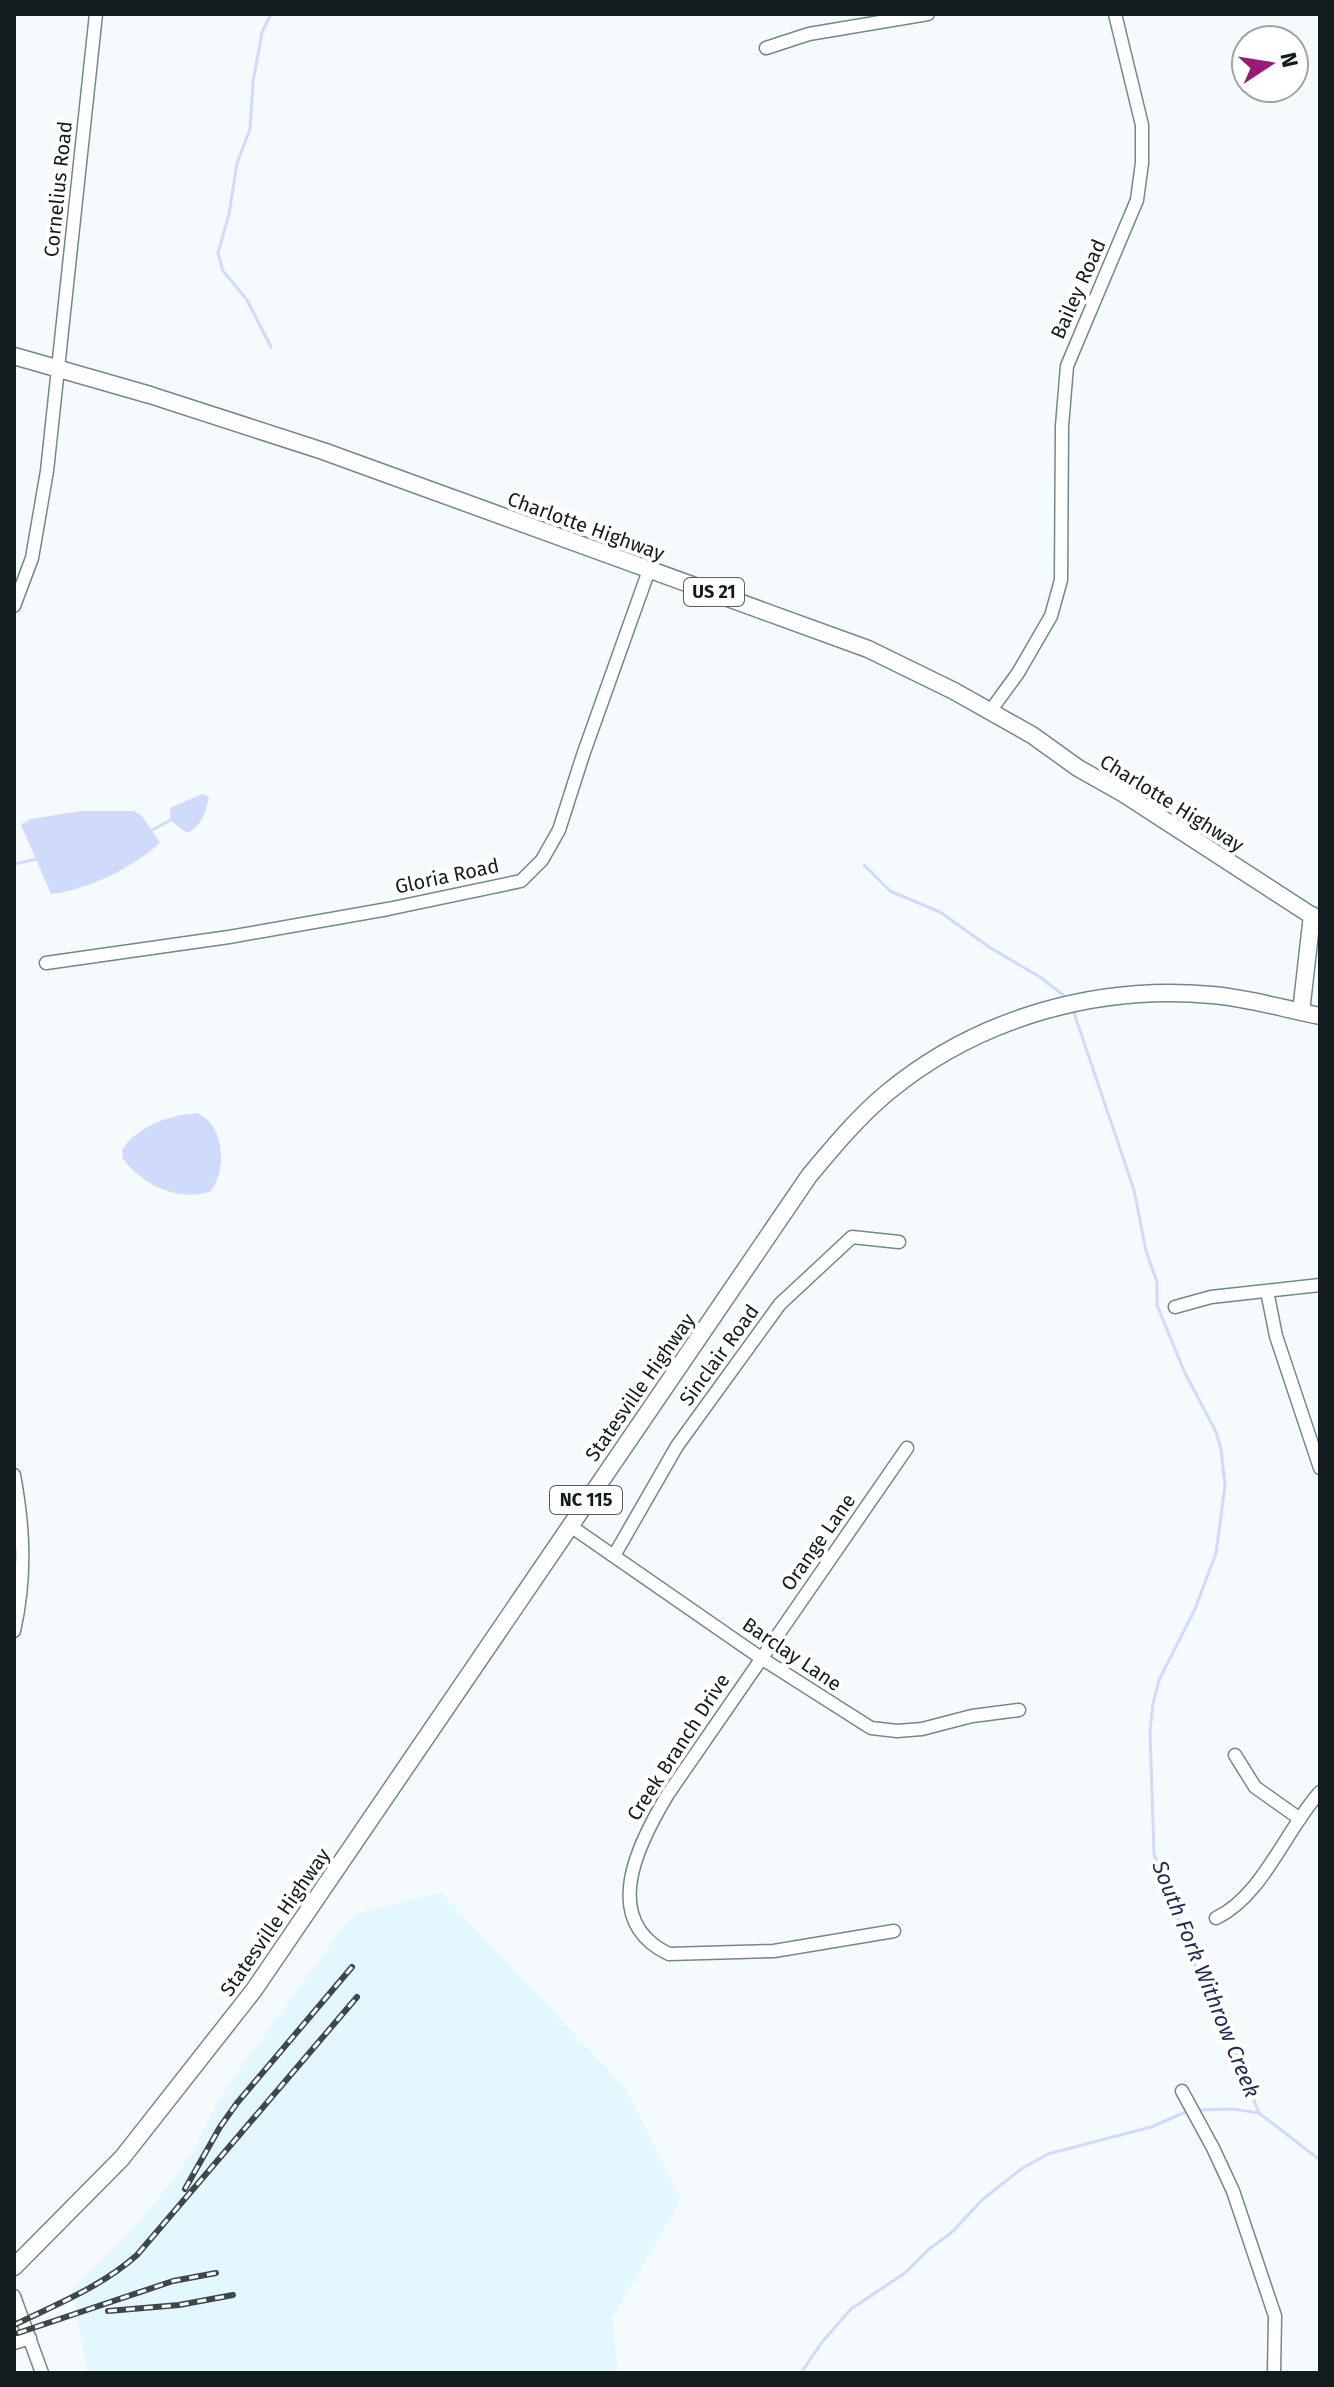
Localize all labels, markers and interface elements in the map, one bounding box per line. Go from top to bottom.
north arrow [1230,24,1310,104]
text: N [1274,50,1304,70]
street label: Cornelius Road [39,120,77,258]
street label: Bailey Road [1045,235,1111,343]
street label: Charlotte Highway [504,487,668,566]
road number: US 21 [684,578,744,606]
street label: Charlotte Highway [1096,749,1248,857]
street label: Gloria Road [393,853,501,899]
street label: Sinclair Road [674,1300,764,1410]
street label: Statesville Highway [580,1308,700,1466]
road number: NC 115 [550,1486,622,1514]
street label: Orange Lane [776,1489,860,1595]
street label: Barclay Lane [738,1612,846,1696]
street label: Creek Branch Drive [621,1669,735,1825]
street label: Statesville Highway [215,1843,335,2001]
water label: South Fork Withrow Creek [1146,1856,1266,2101]

